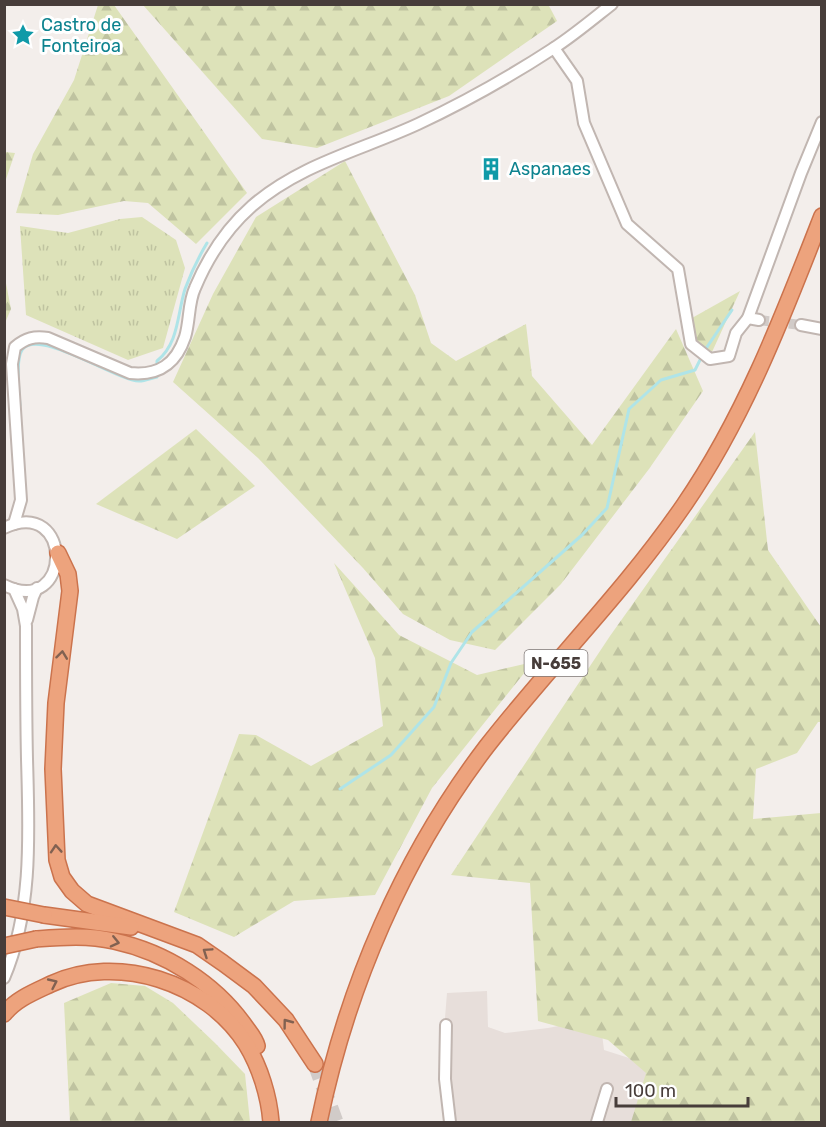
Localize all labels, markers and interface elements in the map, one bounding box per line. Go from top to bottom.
place label: Castro de Fonteiroa [41,14,121,57]
place icon: Castro de Fonteiroa [10,22,36,48]
building icon: Aspanaes [478,156,504,182]
place label: Aspanaes [509,158,591,180]
one-way arrow [55,650,68,660]
road number: N-655 [524,650,588,676]
one-way arrow [50,845,63,854]
one-way arrow [110,934,120,947]
one-way arrow [203,948,214,959]
one-way arrow [47,978,58,990]
one-way arrow [283,1019,294,1030]
scale bar [616,1070,748,1108]
text: 100 m [625,1080,676,1102]

